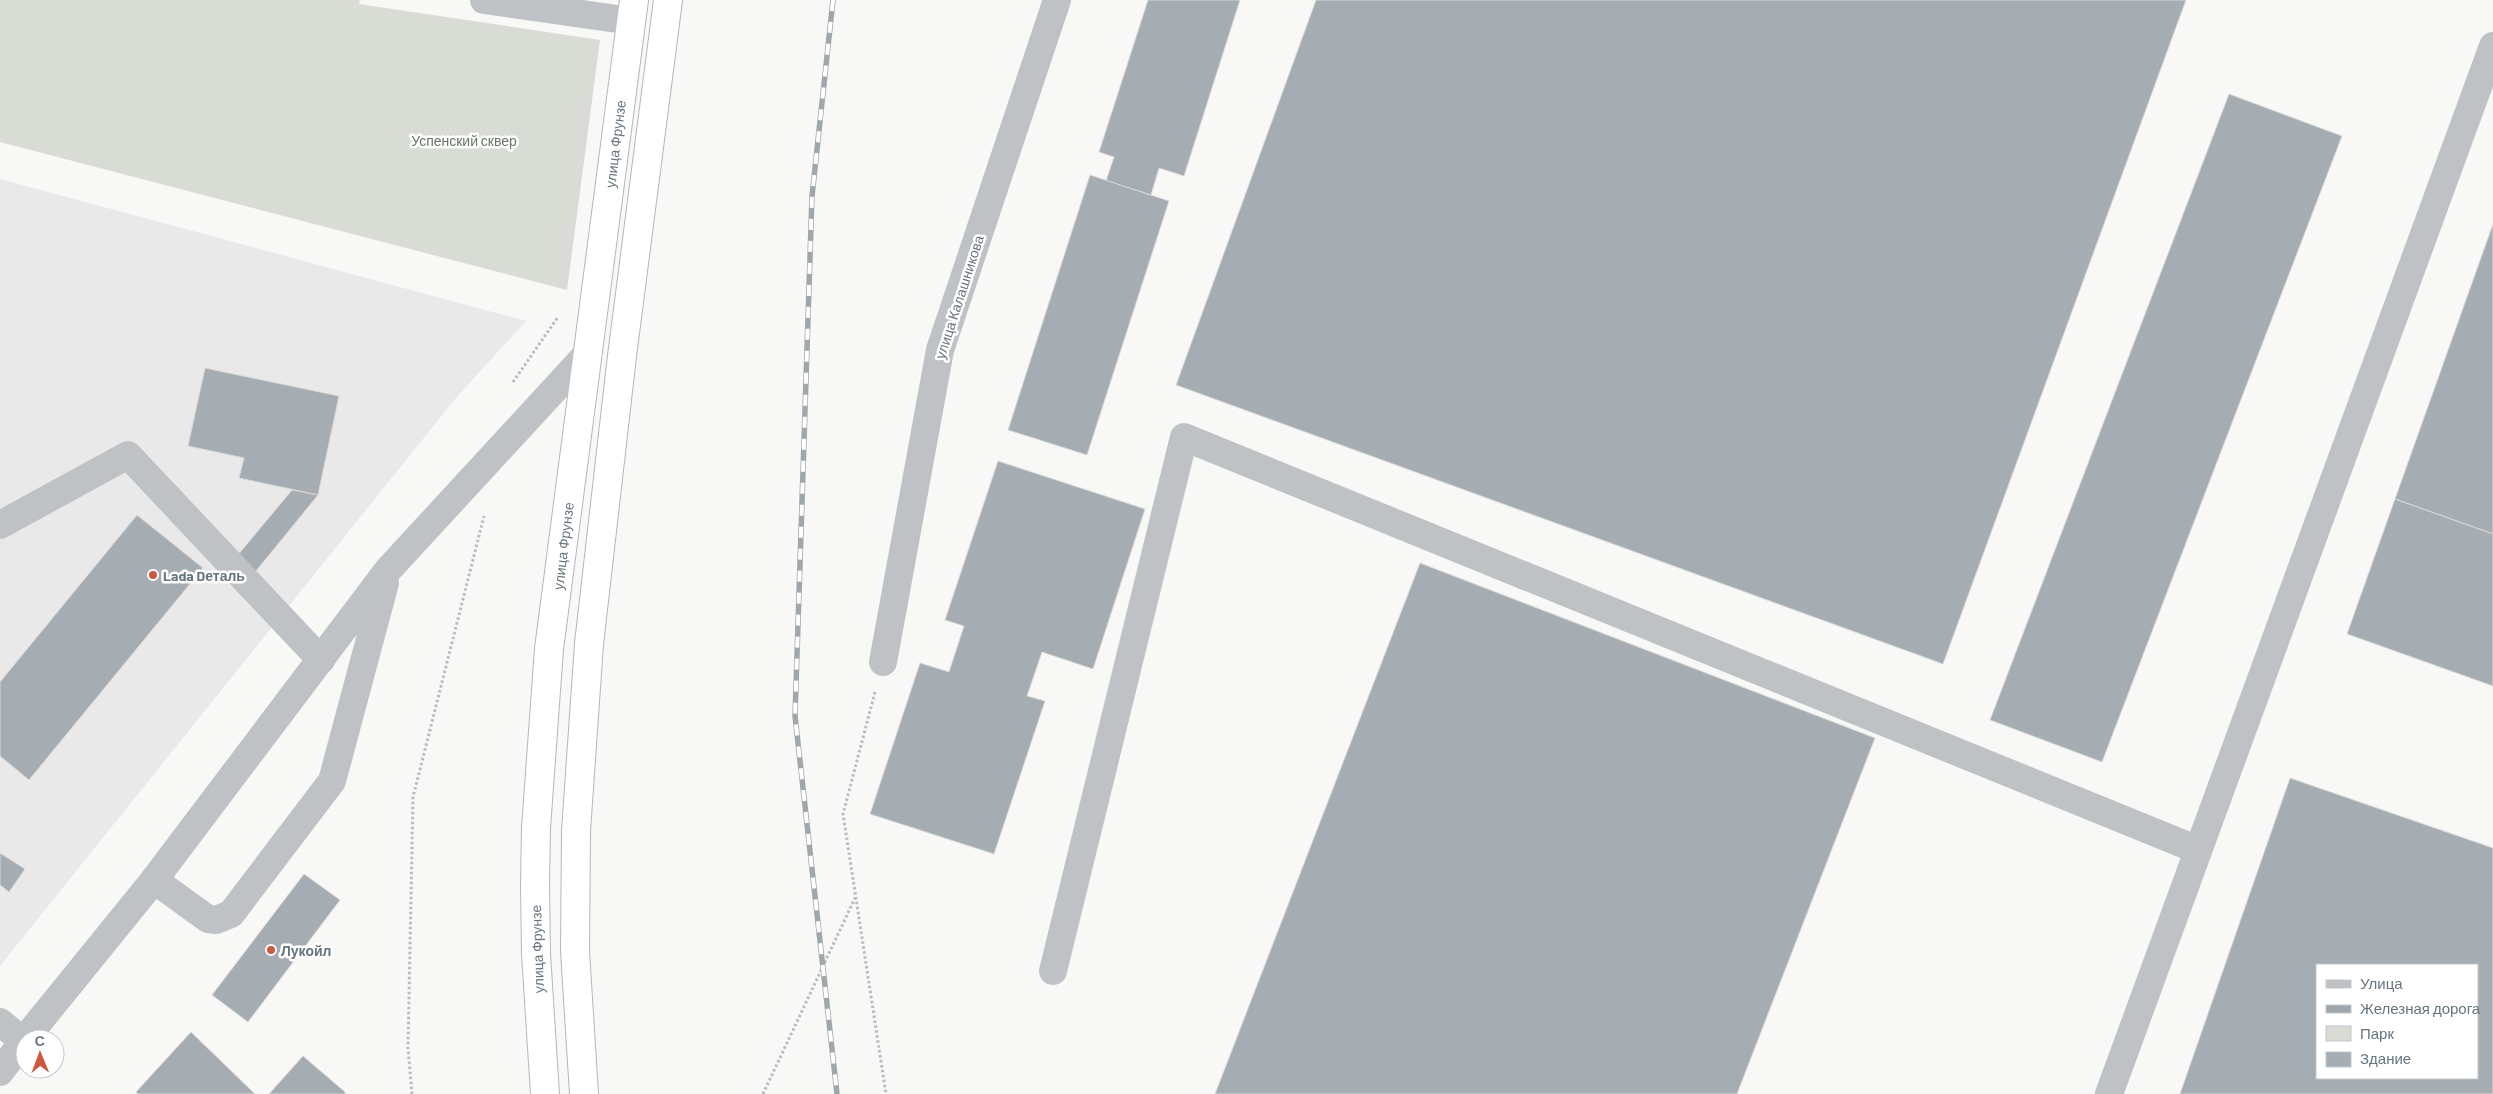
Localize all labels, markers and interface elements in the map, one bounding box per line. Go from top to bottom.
street label: улица Фрунзе [601,99,629,189]
park label: Успенский сквер [411,132,517,149]
street label: улица Калашникова [931,233,987,361]
street label: улица Фрунзе [549,501,577,591]
place label: Lada Dеталь [163,567,245,584]
marker: Lada Dеталь [147,569,159,581]
street label: улица Фрунзе [527,904,547,993]
place label: Лукойл [281,942,331,959]
marker: Лукойл [265,944,277,956]
legend [2316,964,2478,1079]
text: Улица [2360,974,2403,992]
text: Железная дорога [2360,999,2481,1017]
text: Парк [2360,1024,2394,1042]
north arrow [15,1029,65,1079]
text: С [35,1032,45,1049]
text: Здание [2360,1049,2411,1067]

